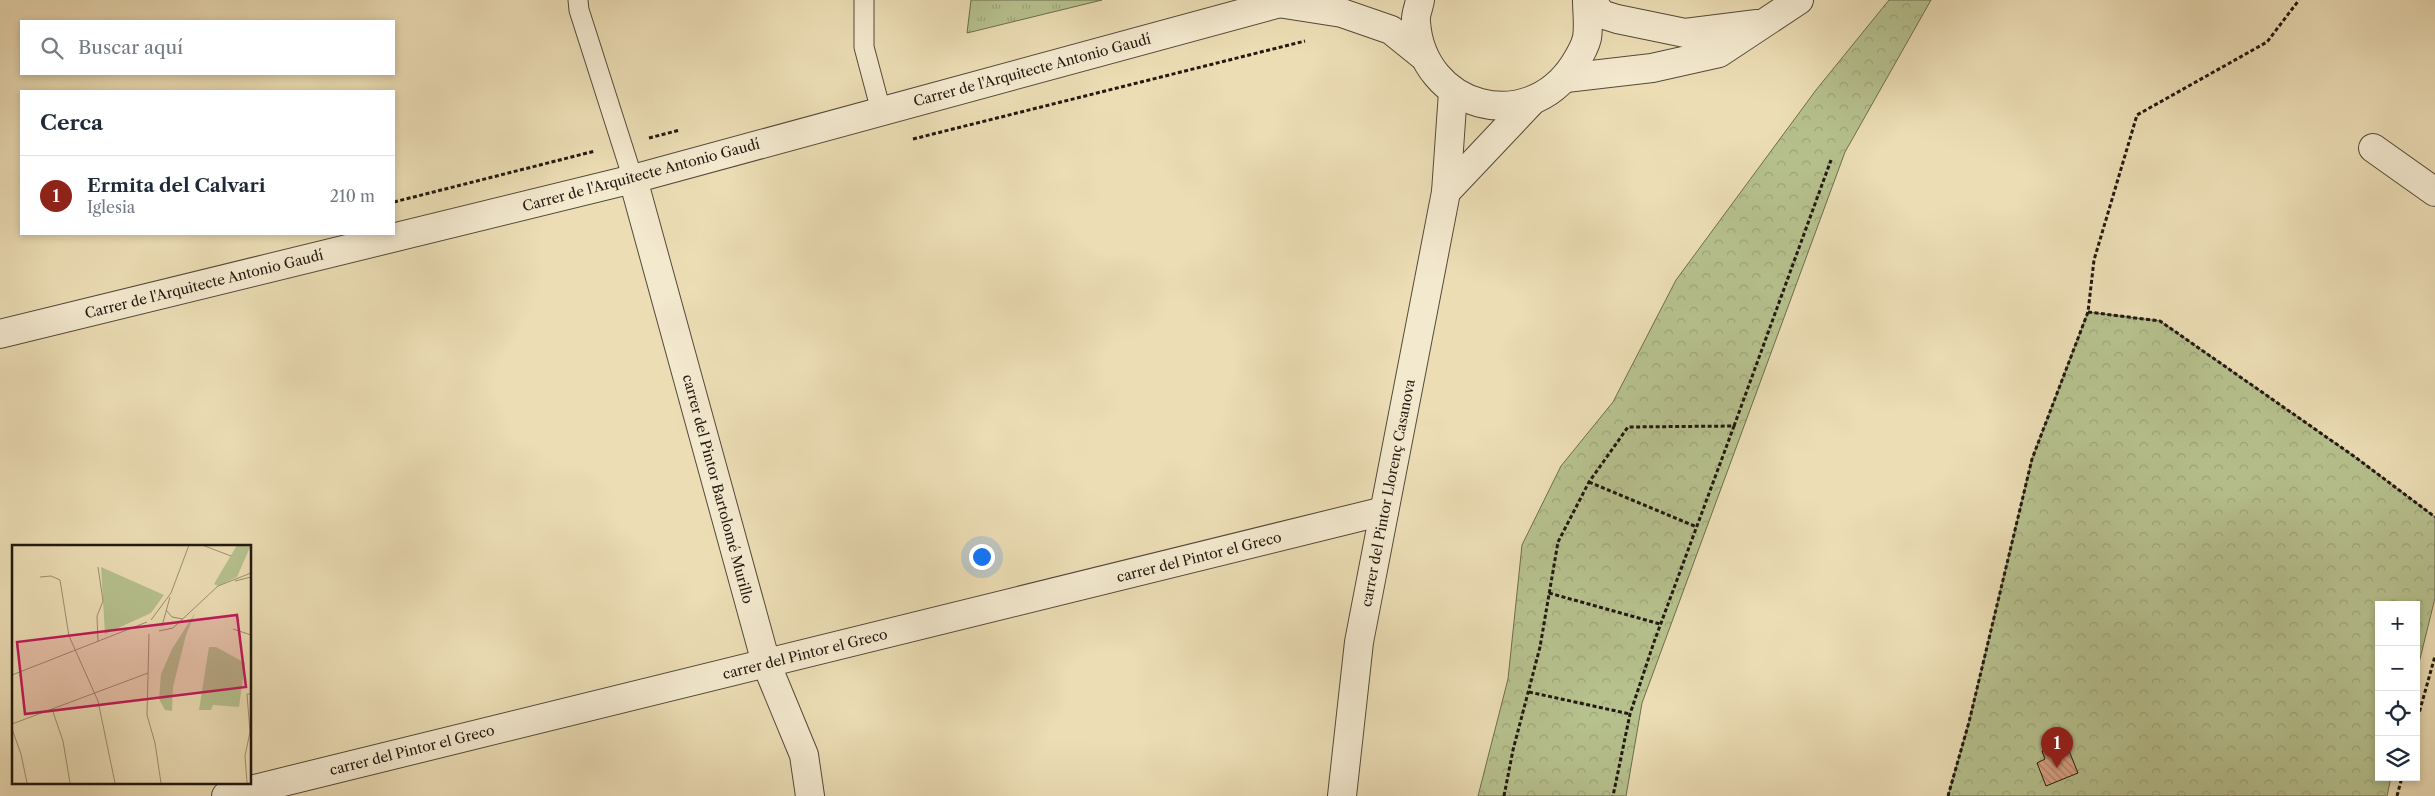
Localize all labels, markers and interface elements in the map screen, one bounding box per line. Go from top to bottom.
search box [20,20,395,75]
street label: Carrer de l'Arquitecte Antonio Gaudí [911,30,1153,110]
icon: search [38,34,66,62]
text: Buscar aquí [78,36,183,59]
text: Cerca [40,110,103,135]
street label: Carrer de l'Arquitecte Antonio Gaudí [520,135,762,215]
text: Ermita del Calvari [87,174,266,197]
text: 1 [52,186,60,206]
text: 210 m [330,186,375,206]
text: Iglesia [87,197,135,217]
street label: Carrer de l'Arquitecte Antonio Gaudí [83,246,325,322]
street label: carrer del Pintor Bartolomé Murillo [679,372,757,606]
street label: carrer del Pintor Llorenç Casanova [1357,377,1419,608]
street label: carrer del Pintor el Greco [1115,528,1283,586]
your location [969,544,995,570]
inset map [12,545,251,784]
map controls [2375,601,2420,781]
button: + [2375,601,2420,646]
street label: carrer del Pintor el Greco [721,625,889,683]
button: − [2375,646,2420,691]
button: locate [2375,691,2420,736]
street label: carrer del Pintor el Greco [328,721,496,779]
pin: 1 [2041,727,2073,768]
button: layers [2375,736,2420,781]

